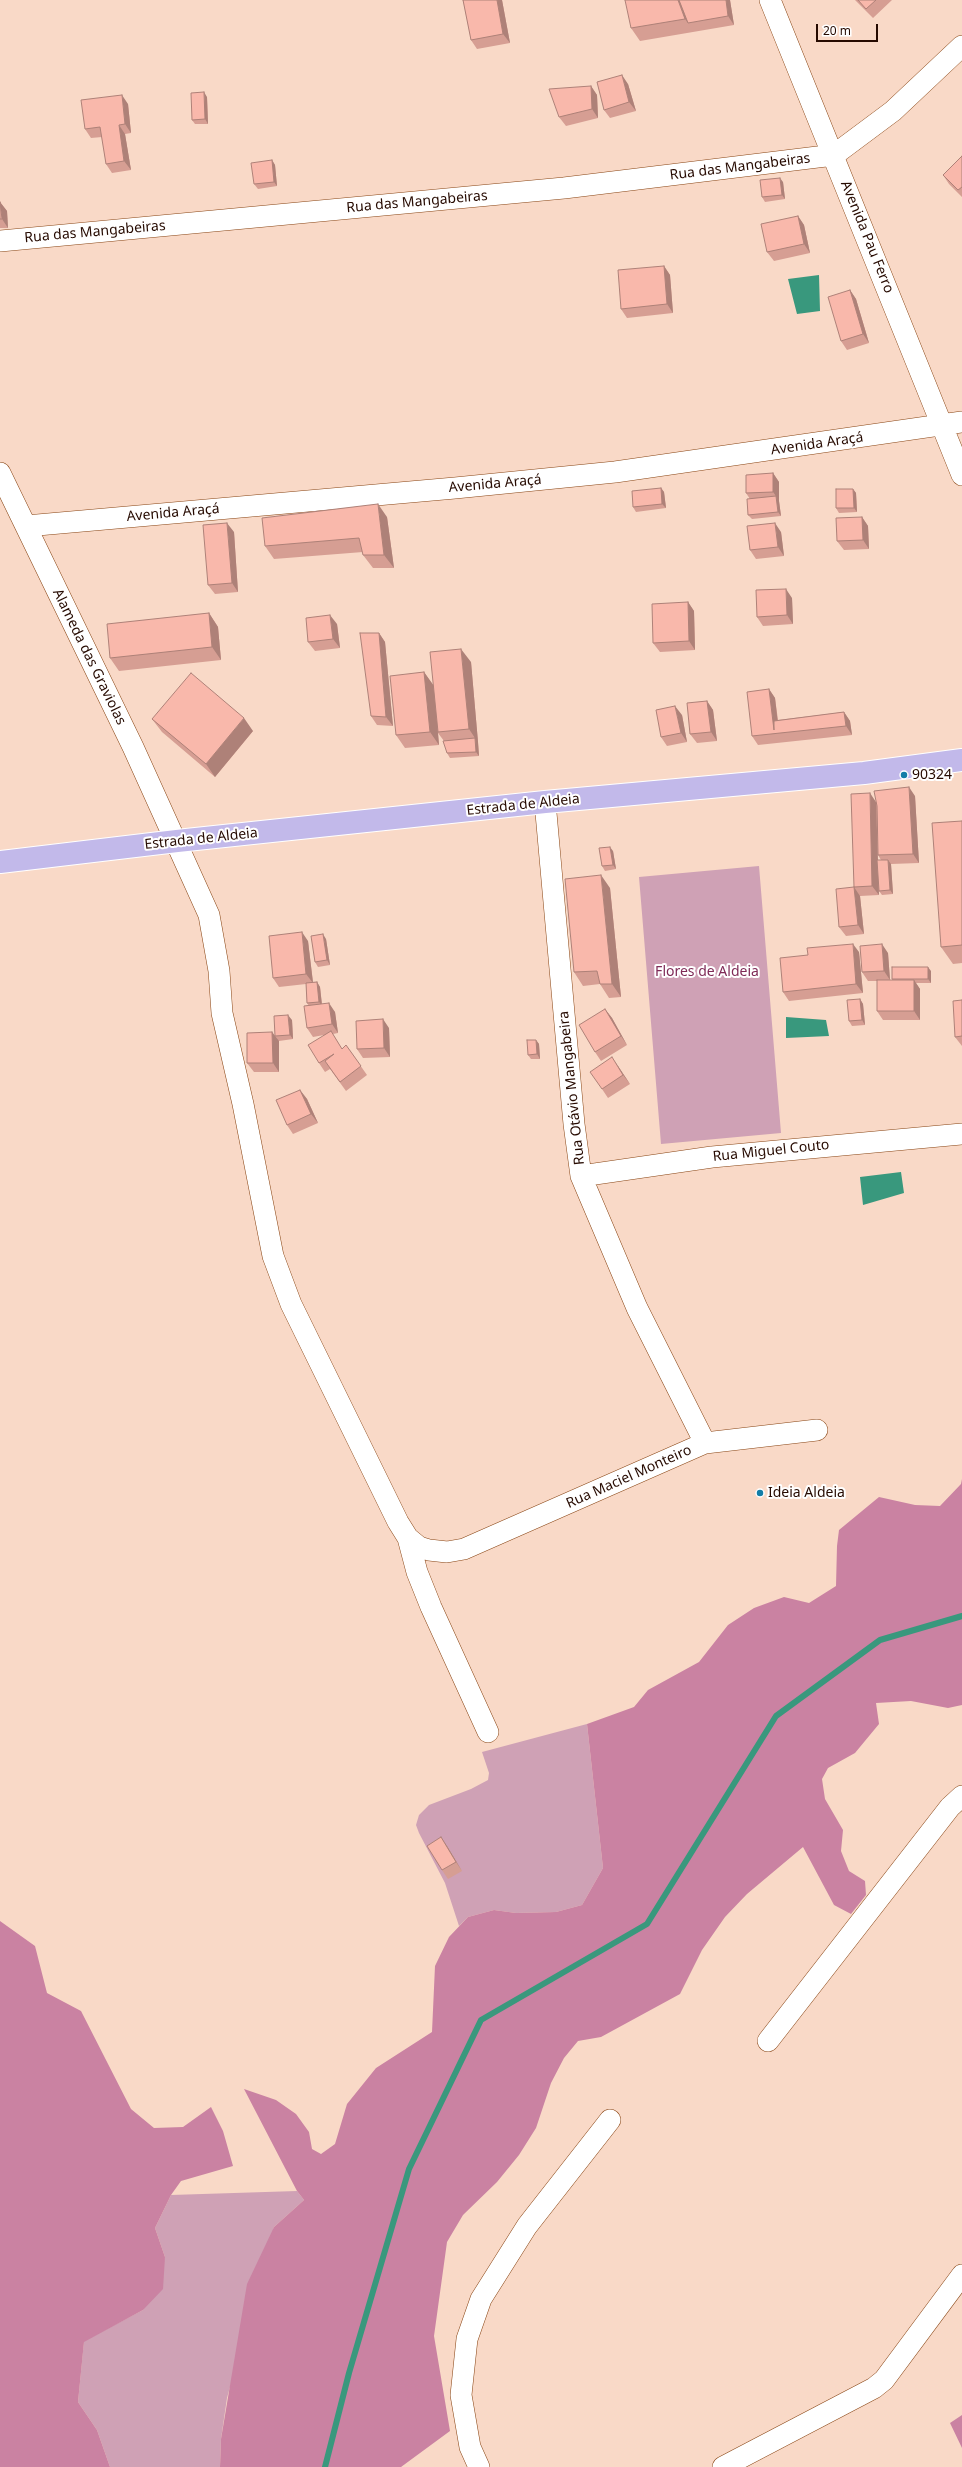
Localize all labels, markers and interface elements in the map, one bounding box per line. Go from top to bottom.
scale bar [818,16,880,42]
text: 20 m [823,22,851,39]
street label: Rua das Mangabeiras [669,150,811,184]
street label: Avenida Pau Ferro [837,178,897,296]
street label: Rua das Mangabeiras [346,187,488,217]
street label: Rua das Mangabeiras [24,217,166,247]
street label: Avenida Araçá [770,429,864,459]
street label: Avenida Araçá [448,472,542,496]
street label: Avenida Araçá [126,501,220,525]
street label: Alameda das Graviolas [49,586,129,728]
place label: 90324 [912,767,952,783]
marker: 90324 [899,770,909,780]
street label: Estrada de Aldeia [466,791,580,819]
street label: Estrada de Aldeia [144,825,258,853]
park label: Flores de Aldeia [655,964,759,980]
street label: Rua Otávio Mangabeira [556,1010,588,1166]
street label: Rua Miguel Couto [712,1137,830,1165]
street label: Rua Maciel Monteiro [564,1442,694,1512]
place label: Ideia Aldeia [768,1485,845,1501]
marker: Ideia Aldeia [755,1488,765,1498]

